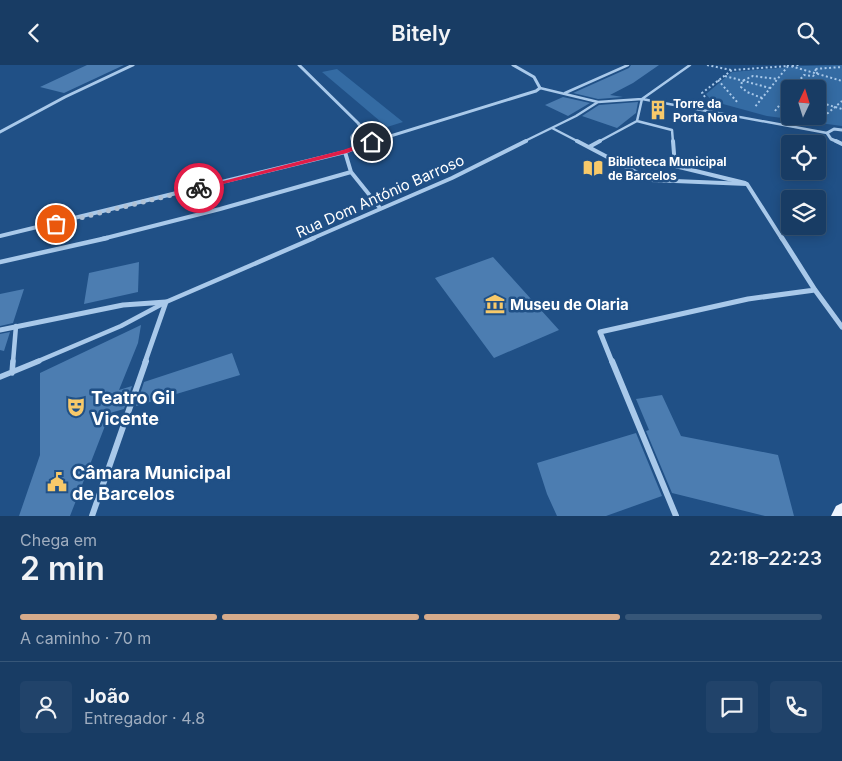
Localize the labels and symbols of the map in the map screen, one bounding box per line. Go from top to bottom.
north arrow [781,80,826,125]
place label: Torre da Porta Nova [673,96,738,125]
building icon: Torre da Porta Nova [647,99,669,121]
pin [351,121,393,163]
street label: Rua Dom António Barroso [293,150,467,242]
place label: Biblioteca Municipal de Barcelos [608,154,727,183]
library icon: Biblioteca Municipal de Barcelos [582,157,604,179]
courier [174,163,224,213]
pin [35,203,77,245]
museum icon: Museu de Olaria [484,293,506,315]
place label: Museu de Olaria [510,295,629,314]
place label: Teatro Gil Vicente [91,387,175,429]
theatre icon: Teatro Gil Vicente [65,396,87,418]
place label: Câmara Municipal de Barcelos [72,462,231,504]
public building icon: Câmara Municipal de Barcelos [46,471,68,493]

